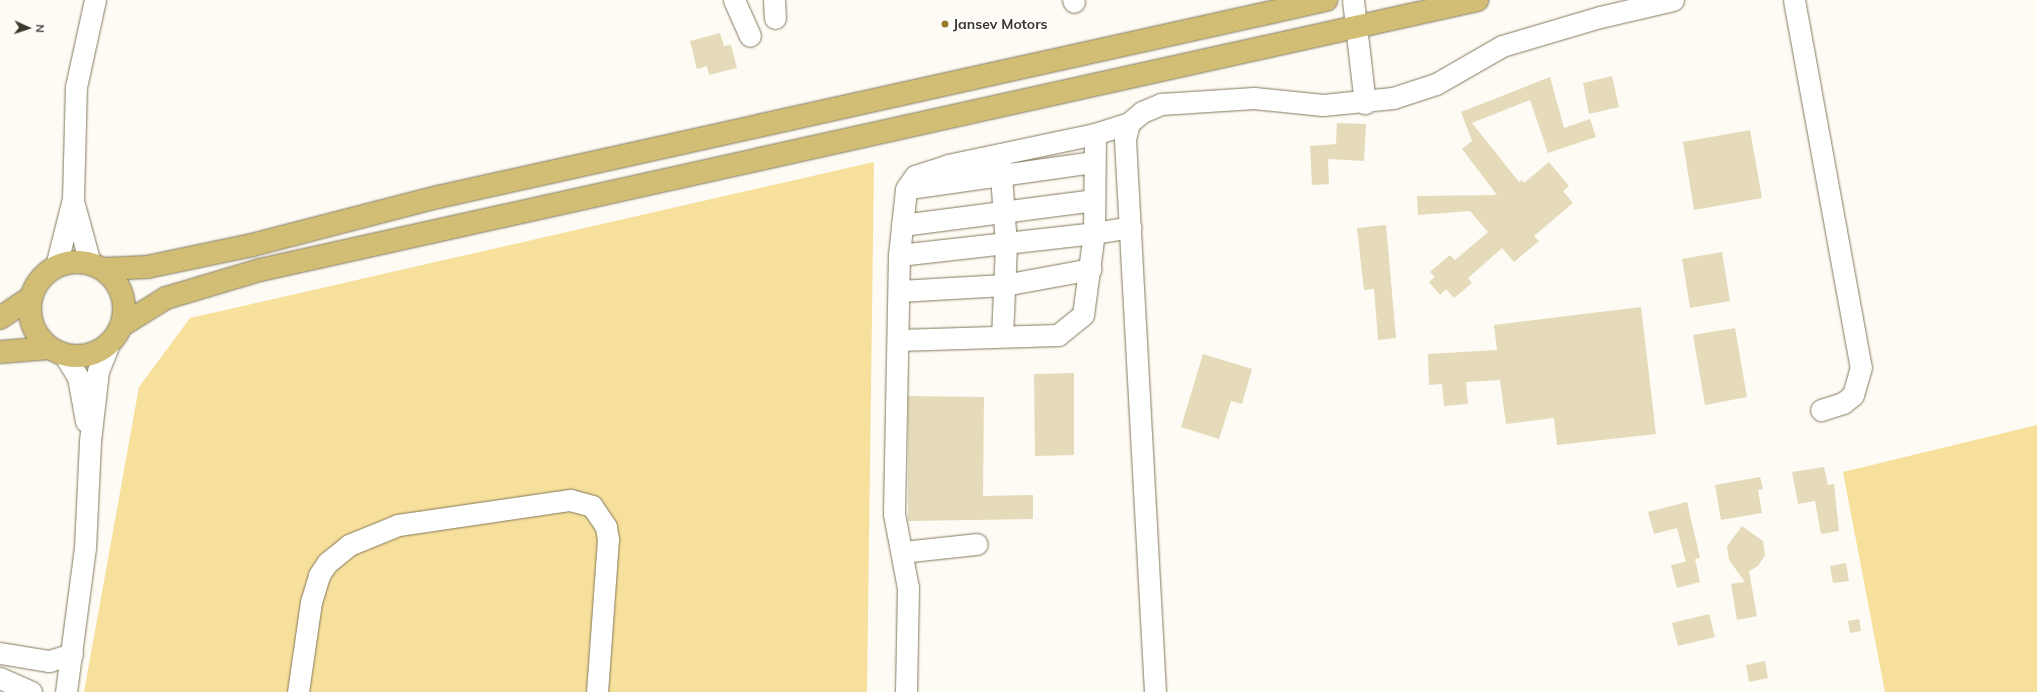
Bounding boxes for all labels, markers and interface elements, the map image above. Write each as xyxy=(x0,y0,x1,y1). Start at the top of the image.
north arrow xyxy=(8,8,48,48)
place label: Jansev Motors xyxy=(953,16,1048,32)
marker: Jansev Motors xyxy=(940,19,950,29)
text: N xyxy=(33,24,47,33)

